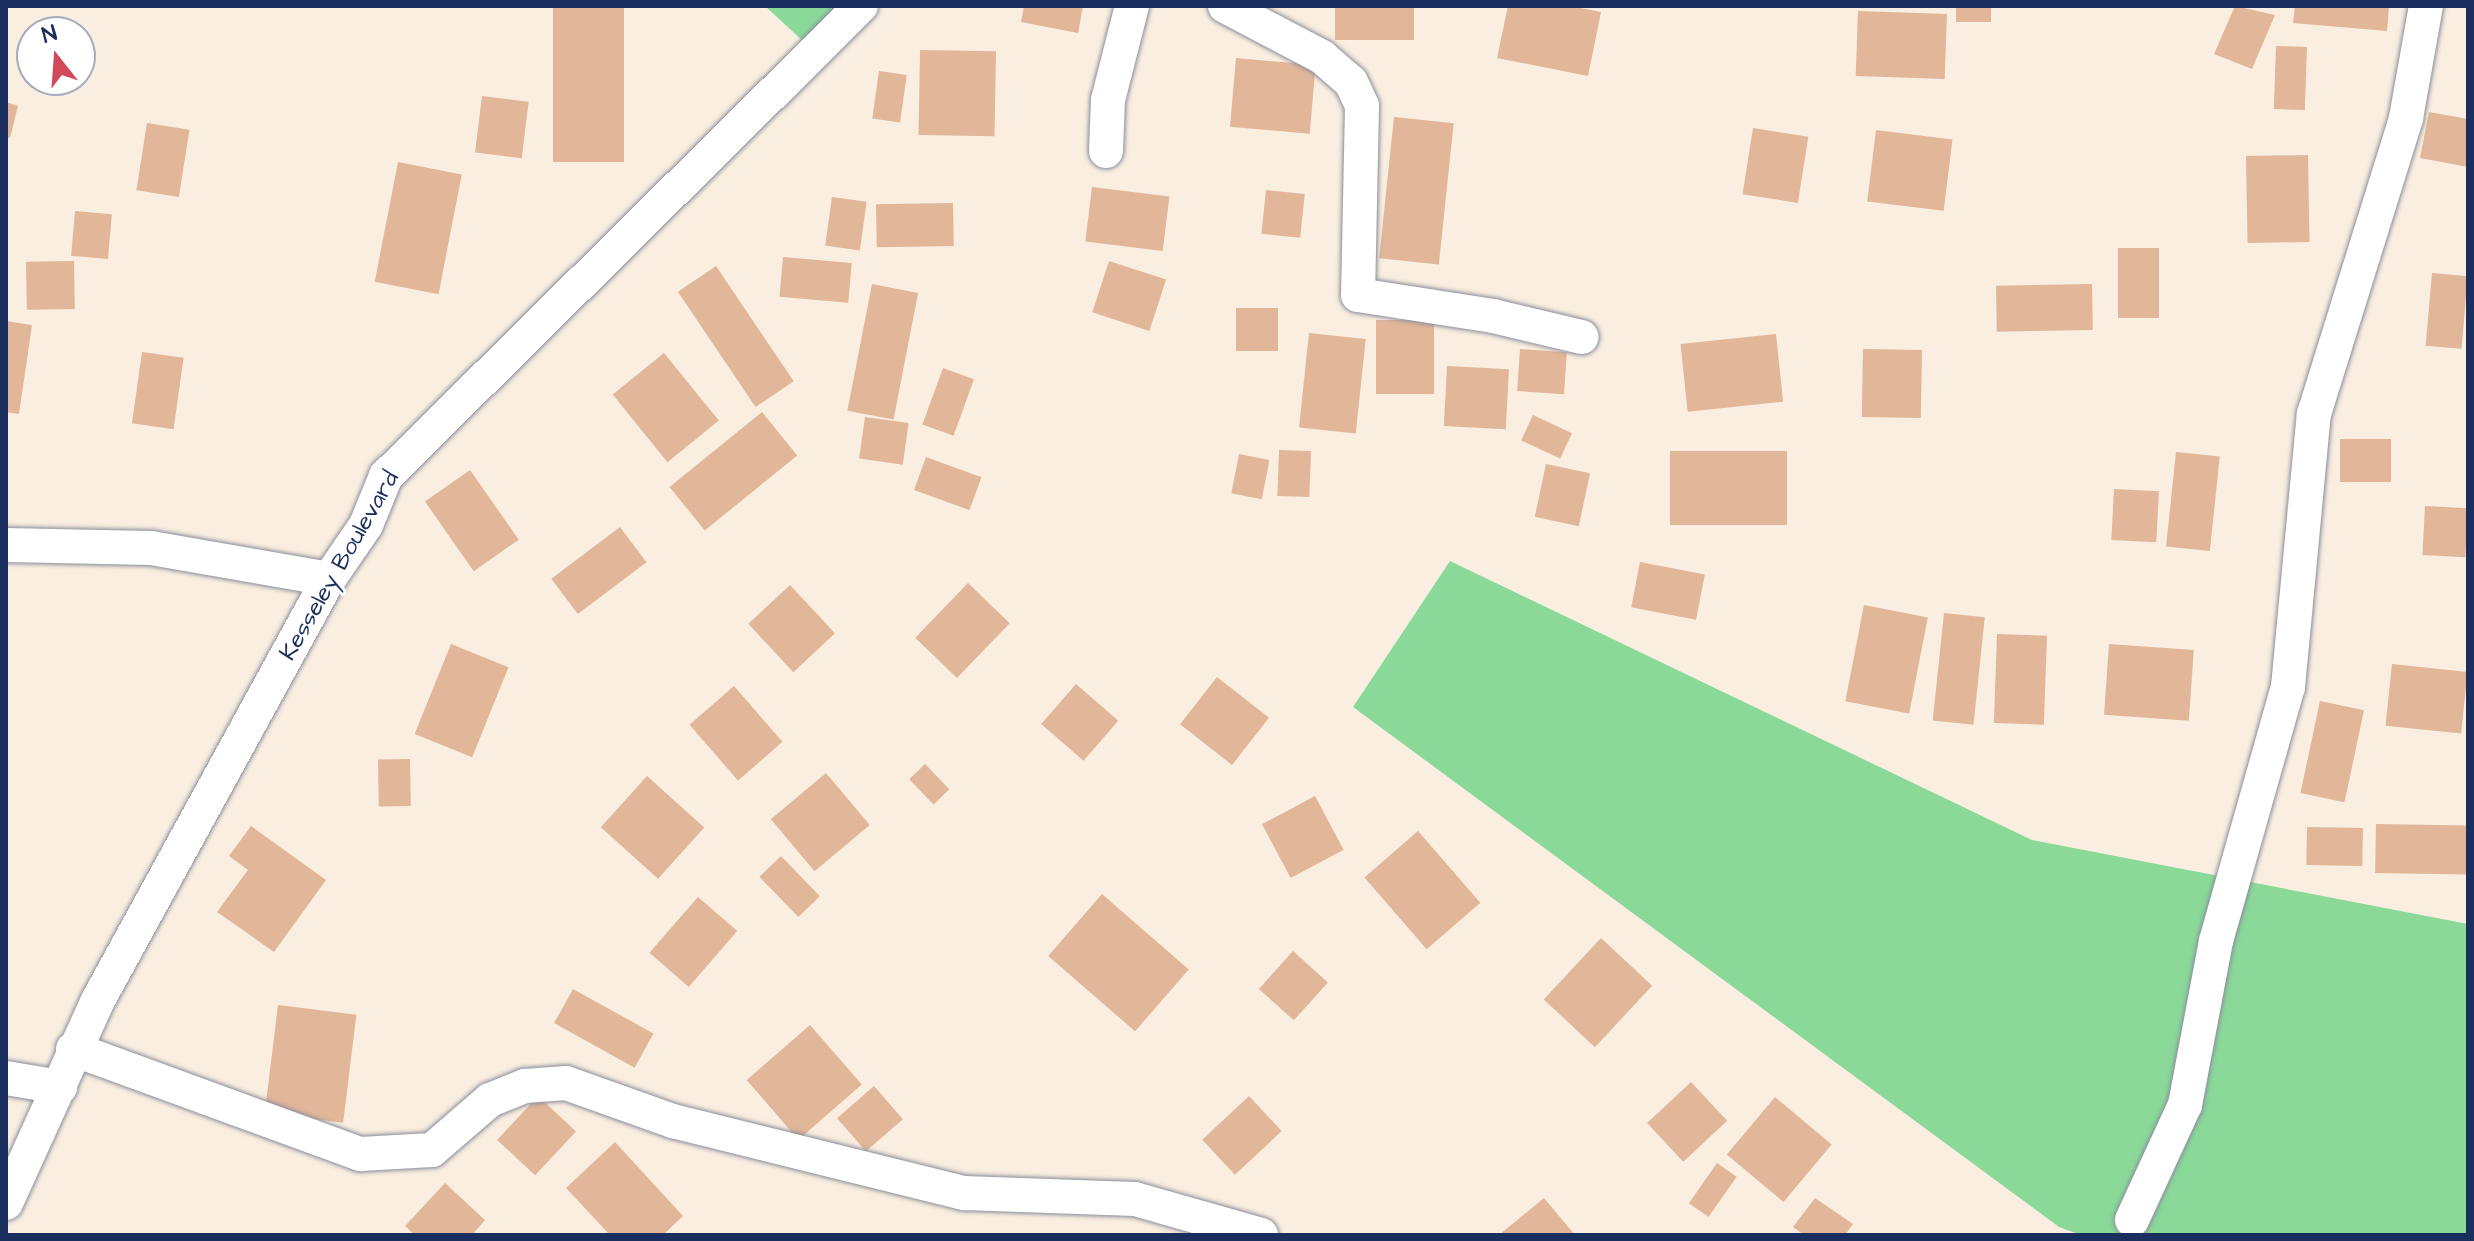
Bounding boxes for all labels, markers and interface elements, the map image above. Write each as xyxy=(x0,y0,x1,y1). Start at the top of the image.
north arrow xyxy=(16,16,96,96)
text: N xyxy=(38,18,61,51)
street label: Kesseley Boulevard xyxy=(274,466,406,666)

